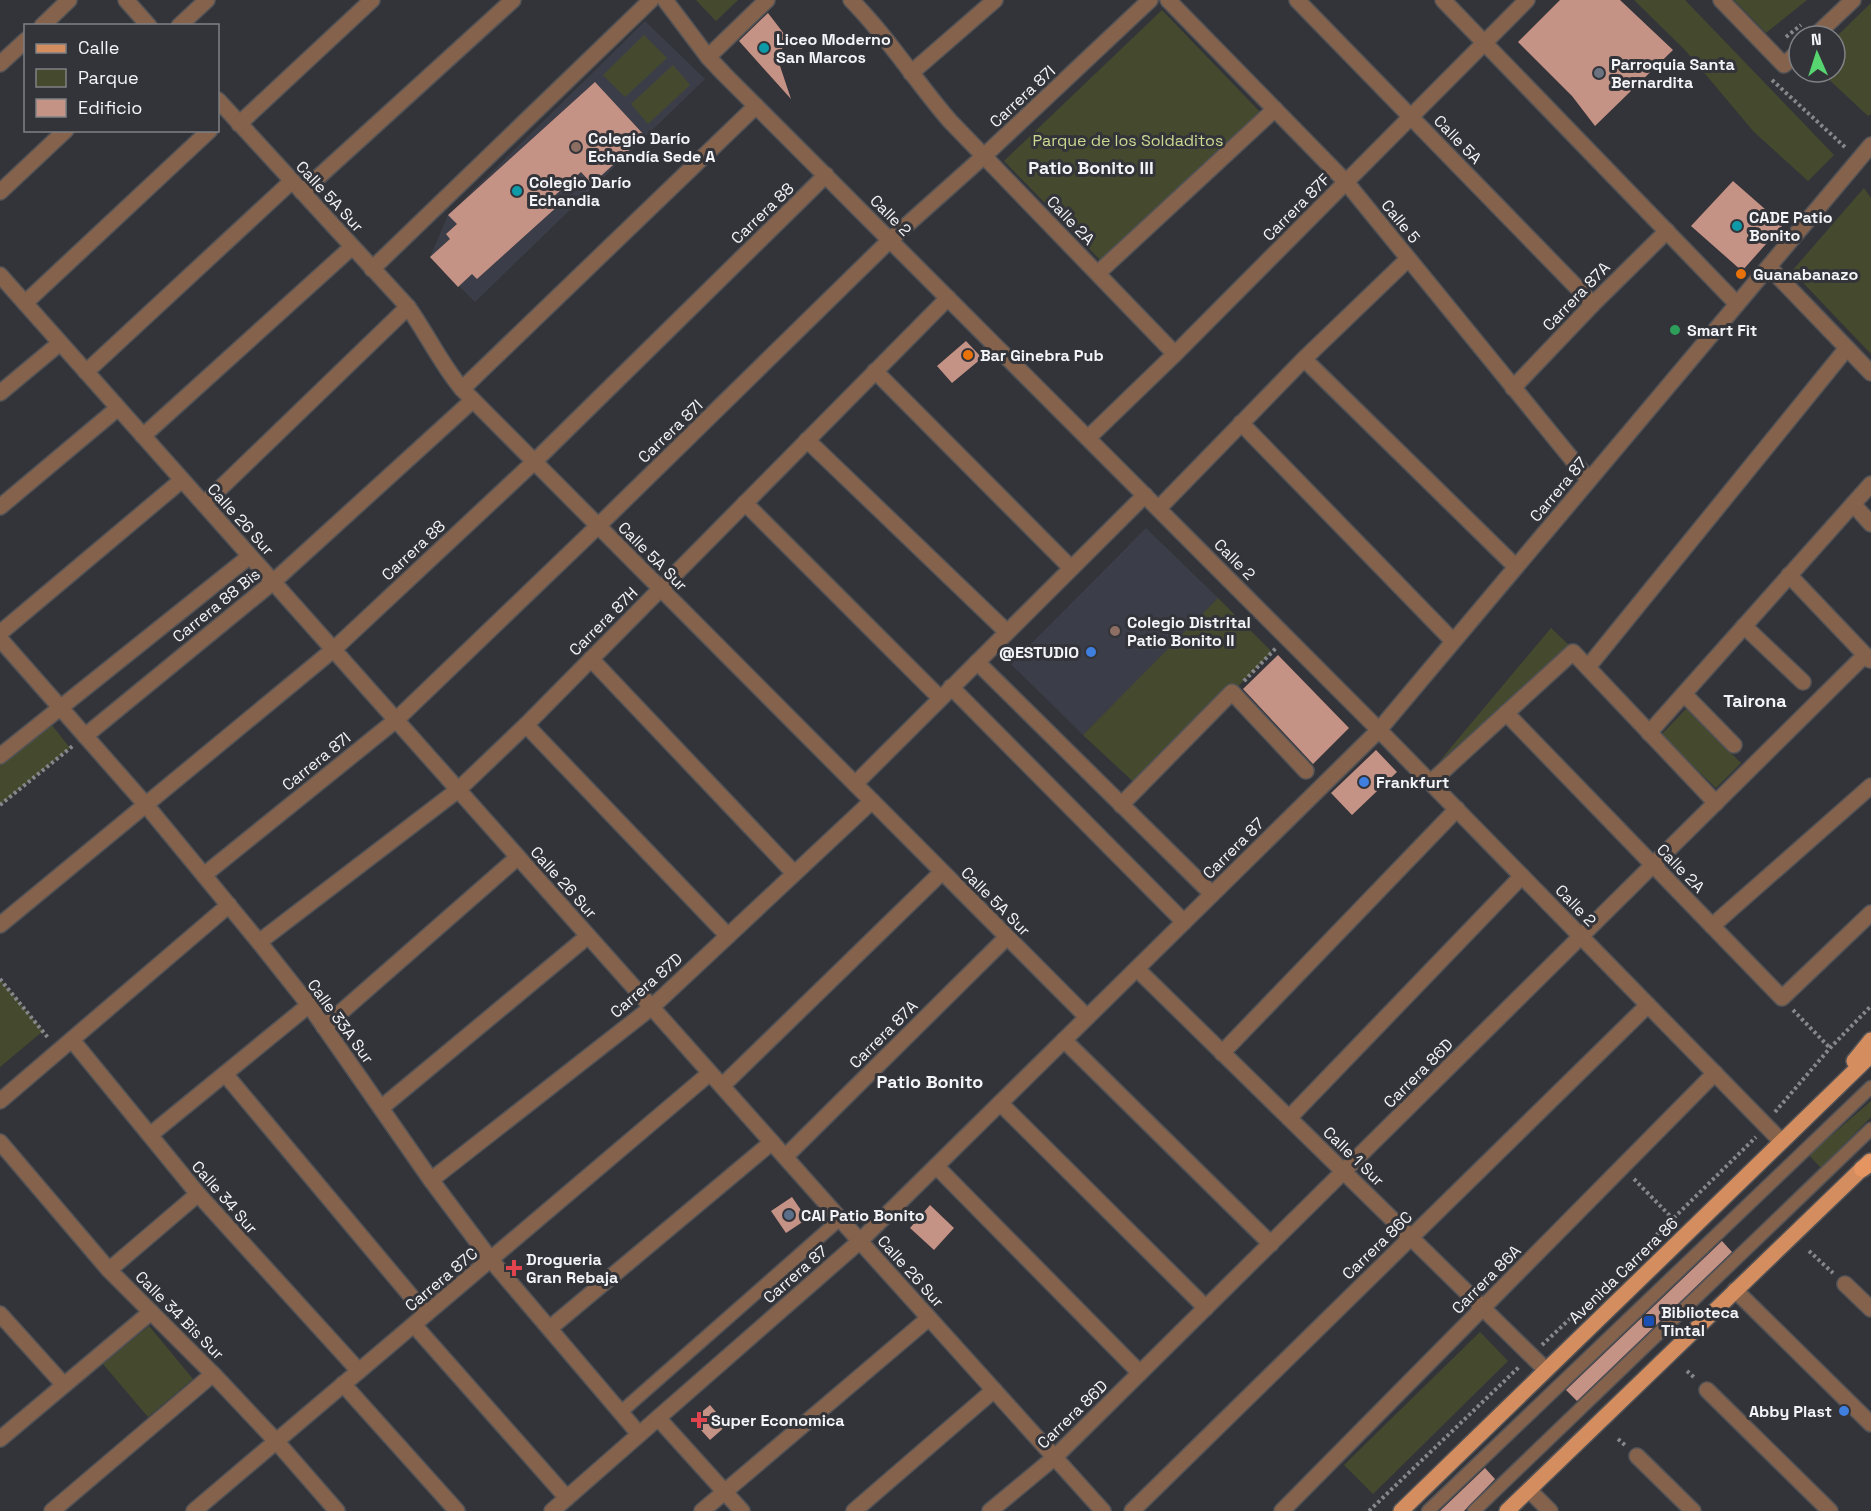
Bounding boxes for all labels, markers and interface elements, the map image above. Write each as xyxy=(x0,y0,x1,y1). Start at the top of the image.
legend xyxy=(24,24,219,132)
north arrow xyxy=(1787,24,1847,84)
place label: Liceo Moderno San Marcos xyxy=(776,29,891,68)
text: N xyxy=(1810,29,1822,50)
text: Calle xyxy=(78,36,119,59)
marker: Liceo Moderno San Marcos xyxy=(757,41,771,55)
place label: Parroquia Santa Bernardita xyxy=(1611,54,1735,93)
street label: Carrera 87I xyxy=(985,61,1060,132)
text: Parque xyxy=(78,66,139,89)
marker: Parroquia Santa Bernardita xyxy=(1592,66,1606,80)
text: Edificio xyxy=(78,96,142,119)
street label: Calle 5A xyxy=(1429,110,1486,168)
place label: Colegio Darío Echandía Sede A xyxy=(588,128,715,167)
park label: Parque de los Soldaditos xyxy=(1033,130,1223,151)
marker: Colegio Darío Echandía Sede A xyxy=(569,140,583,154)
street label: Calle 5A Sur xyxy=(291,156,368,236)
district label: Patio Bonito III xyxy=(1028,156,1154,179)
street label: Carrera 87F xyxy=(1258,169,1335,246)
place label: Colegio Darío Echandia xyxy=(529,172,631,211)
street label: Carrera 88 xyxy=(726,178,798,249)
marker: Colegio Darío Echandia xyxy=(510,184,524,198)
street label: Calle 2 xyxy=(865,190,916,241)
street label: Calle 2A xyxy=(1042,191,1099,249)
street label: Calle 5 xyxy=(1377,195,1425,248)
place label: CADE Patio Bonito xyxy=(1749,207,1833,246)
marker: CADE Patio Bonito xyxy=(1730,219,1744,233)
street label: Carrera 87A xyxy=(1538,257,1615,336)
place label: Guanabanazo xyxy=(1753,264,1859,285)
marker: Guanabanazo xyxy=(1734,267,1748,281)
place label: Smart Fit xyxy=(1687,320,1757,341)
marker: Smart Fit xyxy=(1668,323,1682,337)
place label: Bar Ginebra Pub xyxy=(980,345,1104,366)
marker: Bar Ginebra Pub xyxy=(961,348,975,362)
street label: Carrera 87I xyxy=(633,395,707,468)
street label: Carrera 87 xyxy=(1525,452,1592,526)
street label: Calle 26 Sur xyxy=(203,479,279,560)
street label: Carrera 88 xyxy=(377,515,450,585)
street label: Calle 5A Sur xyxy=(613,517,692,596)
street label: Calle 2 xyxy=(1209,534,1260,585)
street label: Carrera 88 Bis xyxy=(168,564,264,647)
street label: Carrera 87H xyxy=(564,582,642,660)
place label: Colegio Distrital Patio Bonito II xyxy=(1127,612,1251,651)
marker: Colegio Distrital Patio Bonito II xyxy=(1108,624,1122,638)
place label: @ESTUDIO xyxy=(999,642,1079,663)
marker: @ESTUDIO xyxy=(1084,645,1098,659)
district label: Tairona xyxy=(1723,689,1787,712)
street label: Carrera 87I xyxy=(278,727,355,796)
place label: Frankfurt xyxy=(1376,772,1449,793)
marker: Frankfurt xyxy=(1357,775,1371,789)
street label: Carrera 87 xyxy=(1198,813,1269,884)
street label: Calle 2A xyxy=(1652,839,1709,897)
street label: Calle 26 Sur xyxy=(526,842,602,923)
street label: Calle 5A Sur xyxy=(956,862,1035,941)
street label: Calle 2 xyxy=(1551,880,1601,931)
street label: Carrera 87D xyxy=(606,948,687,1023)
street label: Calle 33A Sur xyxy=(303,975,378,1068)
street label: Carrera 87A xyxy=(845,996,922,1073)
street label: Carrera 86D xyxy=(1379,1034,1458,1113)
district label: Patio Bonito xyxy=(877,1070,983,1093)
street label: Calle 1 Sur xyxy=(1319,1122,1389,1191)
street label: Calle 34 Sur xyxy=(187,1156,262,1238)
place label: CAI Patio Bonito xyxy=(801,1205,925,1226)
street label: Carrera 86C xyxy=(1338,1207,1417,1284)
marker: CAI Patio Bonito xyxy=(782,1208,796,1222)
street label: Avenida Carrera 86 xyxy=(1564,1213,1683,1328)
street label: Calle 26 Sur xyxy=(873,1231,949,1312)
street label: Carrera 86A xyxy=(1447,1240,1525,1318)
street label: Carrera 87 xyxy=(759,1241,832,1308)
street label: Carrera 87C xyxy=(401,1243,482,1316)
place label: Drogueria Gran Rebaja xyxy=(526,1249,618,1288)
marker: Drogueria Gran Rebaja xyxy=(507,1261,521,1275)
street label: Calle 34 Bis Sur xyxy=(131,1266,229,1364)
place label: Biblioteca Tintal xyxy=(1661,1302,1739,1341)
marker: Biblioteca Tintal xyxy=(1642,1314,1656,1328)
street label: Carrera 86D xyxy=(1033,1375,1112,1453)
place label: Abby Plast xyxy=(1749,1401,1832,1422)
marker: Abby Plast xyxy=(1837,1404,1851,1418)
place label: Super Economica xyxy=(711,1410,845,1431)
marker: Super Economica xyxy=(692,1413,706,1427)

